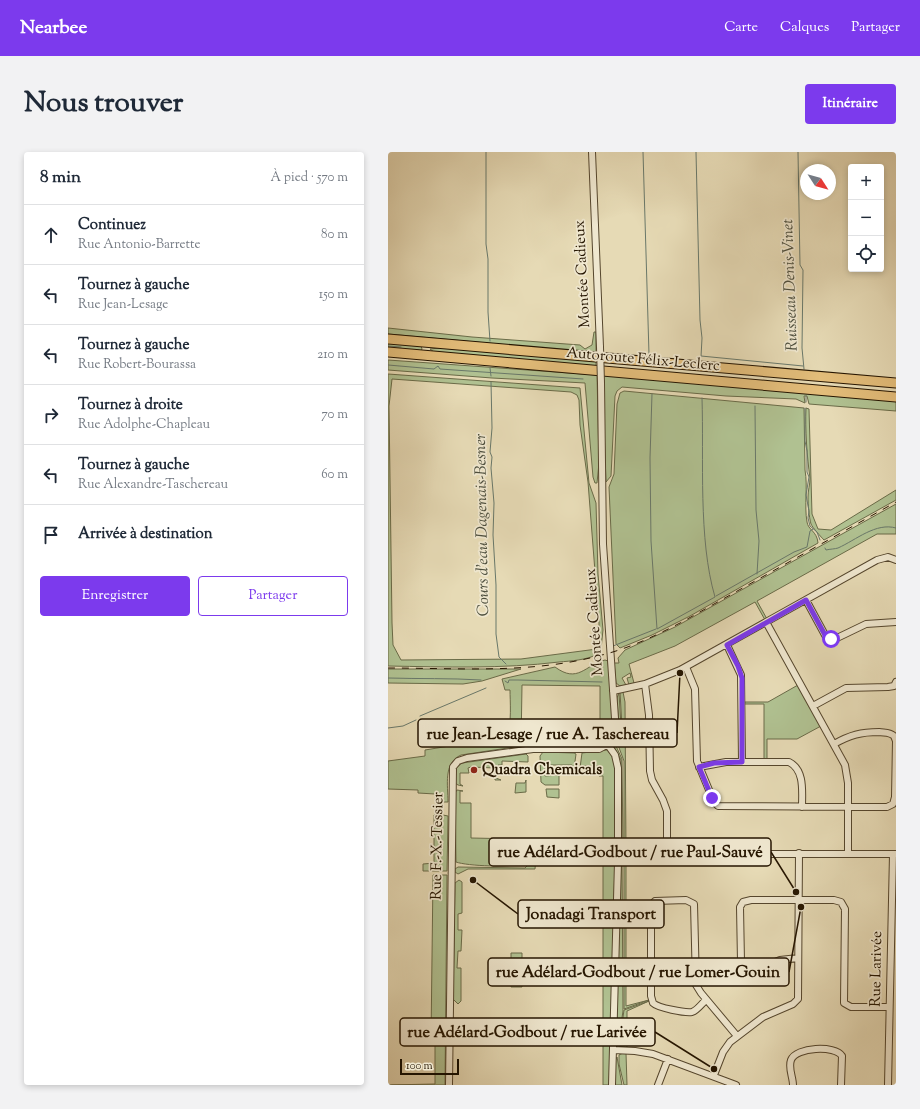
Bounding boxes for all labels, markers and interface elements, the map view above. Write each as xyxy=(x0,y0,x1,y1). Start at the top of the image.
text: Nearbee xyxy=(20,15,87,42)
text: Carte xyxy=(724,18,758,38)
text: Calques xyxy=(780,18,829,38)
text: Partager xyxy=(851,18,900,38)
text: Nous trouver xyxy=(24,84,183,124)
button: Itinéraire xyxy=(805,84,896,124)
north arrow xyxy=(800,164,836,200)
map controls xyxy=(848,164,884,272)
button: + xyxy=(848,164,884,200)
text: 8 min xyxy=(40,166,81,190)
text: À pied · 570 m xyxy=(271,169,348,187)
button: − xyxy=(848,200,884,236)
text: Continuez xyxy=(78,215,146,236)
water label: Ruisseau Denis-Vinet xyxy=(777,218,805,352)
street label: Montée Cadieux xyxy=(570,220,596,328)
icon: ahead xyxy=(40,224,62,246)
text: 80 m xyxy=(321,226,348,244)
text: Rue Antonio-Barrette xyxy=(78,236,200,254)
button: locate xyxy=(848,236,884,272)
text: Tournez à gauche xyxy=(78,275,189,296)
icon: left xyxy=(40,284,62,306)
text: 150 m xyxy=(319,286,348,304)
text: Rue Jean-Lesage xyxy=(78,296,168,314)
text: Tournez à gauche xyxy=(78,335,189,356)
street label: Autoroute Félix-Leclerc xyxy=(565,343,721,377)
icon: left xyxy=(40,344,62,366)
text: 210 m xyxy=(317,346,348,364)
text: Rue Robert-Bourassa xyxy=(78,356,196,374)
text: Tournez à droite xyxy=(78,395,183,416)
icon: right xyxy=(40,404,62,426)
text: 70 m xyxy=(321,406,348,424)
text: Rue Adolphe-Chapleau xyxy=(78,416,210,434)
water label: Cours d'eau Dagenais-Besner xyxy=(470,433,496,617)
text: Tournez à gauche xyxy=(78,455,189,476)
icon: left xyxy=(40,464,62,486)
text: 60 m xyxy=(321,466,348,484)
text: Rue Alexandre-Taschereau xyxy=(78,476,228,494)
icon: arrive xyxy=(40,524,62,546)
text: Arrivée à destination xyxy=(78,524,213,545)
street label: Montée Cadieux xyxy=(581,567,609,677)
button: Enregistrer xyxy=(40,576,190,616)
button: Partager xyxy=(198,576,348,616)
route start xyxy=(822,630,840,648)
callout: rue Jean-Lesage / rue A. Taschereau xyxy=(418,719,677,747)
text: rue Jean-Lesage / rue A. Taschereau xyxy=(426,724,670,747)
place label: Quadra Chemicals xyxy=(482,760,602,781)
marker: Quadra Chemicals xyxy=(469,765,479,775)
route end xyxy=(703,789,721,807)
street label: Rue F.-X.-Tessier xyxy=(427,791,449,900)
callout: rue Adélard-Godbout / rue Paul-Sauvé xyxy=(489,838,771,866)
text: rue Adélard-Godbout / rue Paul-Sauvé xyxy=(497,842,763,865)
callout: Jonadagi Transport xyxy=(518,900,664,928)
text: Jonadagi Transport xyxy=(524,904,657,927)
street label: Rue Larivée xyxy=(866,931,888,1007)
callout: rue Adélard-Godbout / rue Lomer-Gouin xyxy=(488,958,789,986)
text: rue Adélard-Godbout / rue Lomer-Gouin xyxy=(496,962,781,985)
callout: rue Adélard-Godbout / rue Larivée xyxy=(400,1018,655,1046)
text: rue Adélard-Godbout / rue Larivée xyxy=(407,1022,647,1045)
scale bar xyxy=(400,1057,459,1076)
text: 100 m xyxy=(406,1058,433,1074)

